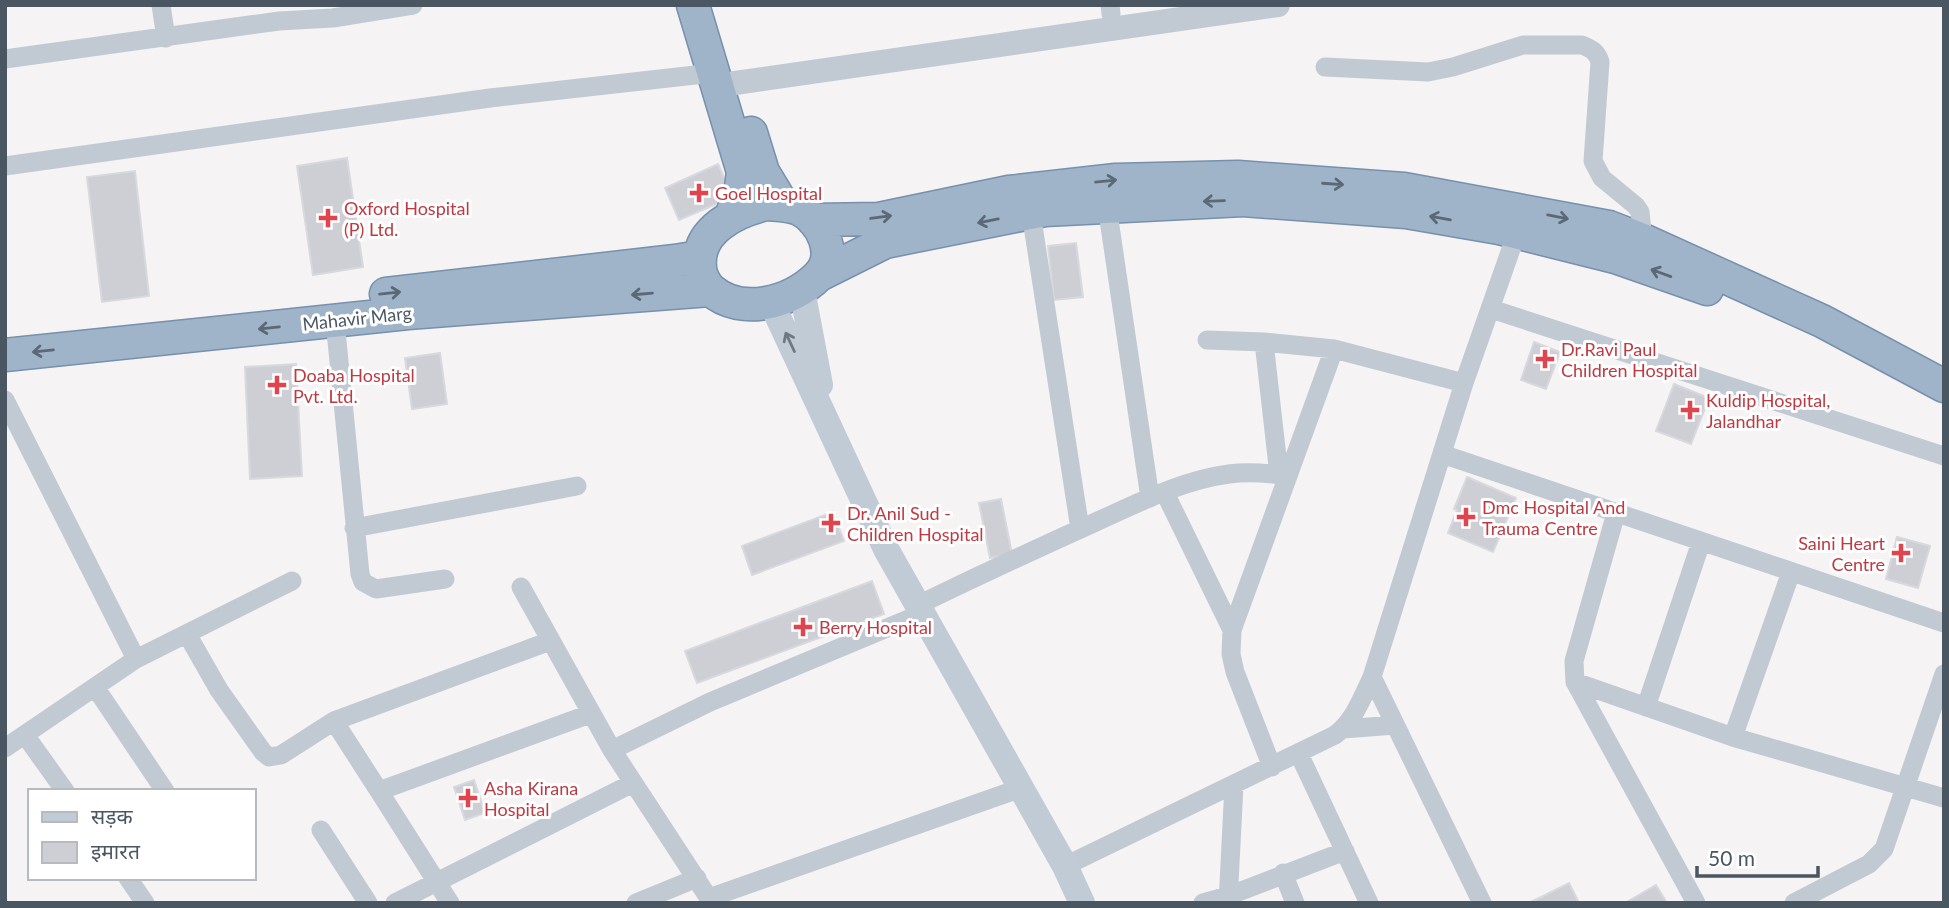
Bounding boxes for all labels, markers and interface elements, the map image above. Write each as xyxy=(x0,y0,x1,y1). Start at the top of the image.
one-way arrow xyxy=(1094,175,1116,188)
one-way arrow xyxy=(1321,178,1344,191)
place label: Goel Hospital xyxy=(715,182,822,204)
marker: Goel Hospital xyxy=(689,183,709,203)
one-way arrow xyxy=(1203,195,1226,208)
place label: Oxford Hospital (P) Ltd. xyxy=(344,197,470,240)
marker: Oxford Hospital (P) Ltd. xyxy=(318,208,338,228)
one-way arrow xyxy=(869,211,892,224)
one-way arrow xyxy=(1430,211,1452,224)
one-way arrow xyxy=(1546,211,1569,225)
one-way arrow xyxy=(977,215,1000,228)
one-way arrow xyxy=(1650,266,1672,278)
one-way arrow xyxy=(378,287,401,300)
one-way arrow xyxy=(631,288,654,301)
street label: Mahavir Marg xyxy=(301,301,413,335)
one-way arrow xyxy=(258,321,281,334)
one-way arrow xyxy=(783,332,796,353)
place label: Dr.Ravi Paul Children Hospital xyxy=(1561,338,1698,381)
one-way arrow xyxy=(32,345,55,358)
marker: Dr.Ravi Paul Children Hospital xyxy=(1535,349,1555,369)
place label: Doaba Hospital Pvt. Ltd. xyxy=(293,364,415,407)
marker: Doaba Hospital Pvt. Ltd. xyxy=(267,375,287,395)
place label: Kuldip Hospital, Jalandhar xyxy=(1706,389,1830,432)
marker: Kuldip Hospital, Jalandhar xyxy=(1680,400,1700,420)
place label: Dmc Hospital And Trauma Centre xyxy=(1482,496,1625,539)
place label: Dr. Anil Sud - Children Hospital xyxy=(847,502,984,545)
marker: Dmc Hospital And Trauma Centre xyxy=(1456,507,1476,527)
marker: Dr. Anil Sud - Children Hospital xyxy=(821,513,841,533)
place label: Saini Heart Centre xyxy=(1798,532,1886,575)
marker: Saini Heart Centre xyxy=(1891,543,1911,563)
place label: Berry Hospital xyxy=(819,616,932,638)
marker: Berry Hospital xyxy=(793,617,813,637)
place label: Asha Kirana Hospital xyxy=(484,777,578,820)
marker: Asha Kirana Hospital xyxy=(458,788,478,808)
legend xyxy=(28,789,256,880)
text: सड़क xyxy=(91,803,133,828)
scale bar xyxy=(1697,834,1818,878)
text: इमारत xyxy=(91,838,141,863)
text: 50 m xyxy=(1708,845,1755,870)

